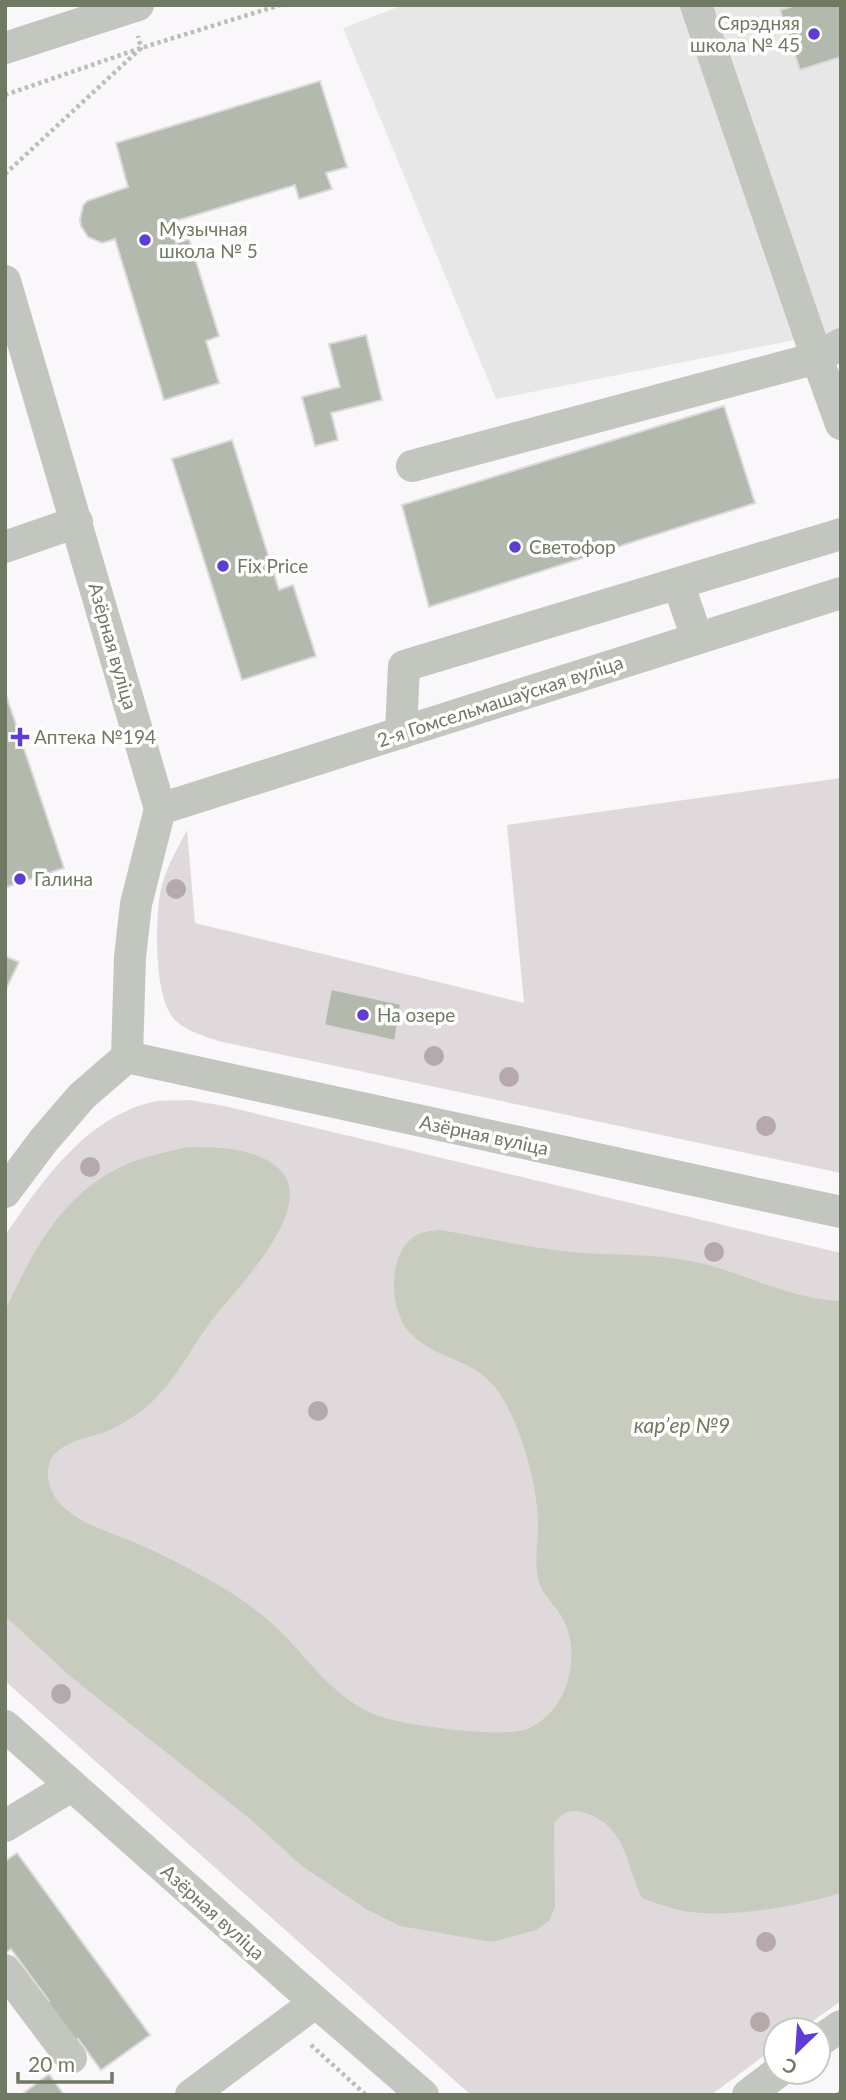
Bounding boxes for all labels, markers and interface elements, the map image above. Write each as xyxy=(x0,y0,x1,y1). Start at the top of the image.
place label: Сярэдняя школа № 45 xyxy=(690,11,800,56)
marker: Сярэдняя школа № 45 xyxy=(806,26,822,42)
place label: Музычная школа № 5 xyxy=(159,217,258,262)
marker: Музычная школа № 5 xyxy=(137,232,153,248)
place label: Светофор xyxy=(529,535,616,558)
marker: Светофор xyxy=(507,539,523,555)
place label: Fix Price xyxy=(237,554,308,577)
marker: Fix Price xyxy=(215,558,231,574)
street label: Азёрная вуліца xyxy=(84,580,143,712)
street label: 2-я Гомсельмашаўская вуліца xyxy=(374,650,626,751)
place label: Аптека №194 xyxy=(34,725,156,748)
marker: Аптека №194 xyxy=(12,729,28,745)
place label: Галина xyxy=(34,867,93,890)
marker: Галина xyxy=(12,871,28,887)
place label: На озере xyxy=(377,1003,455,1026)
marker: На озере xyxy=(355,1007,371,1023)
street label: Азёрная вуліца xyxy=(418,1110,551,1159)
water label: карʼер №9 xyxy=(634,1412,730,1437)
street label: Азёрная вуліца xyxy=(157,1859,270,1964)
north arrow xyxy=(762,2016,832,2086)
scale bar xyxy=(18,2040,112,2084)
text: 20 m xyxy=(28,2051,75,2076)
text: С xyxy=(779,2054,800,2080)

